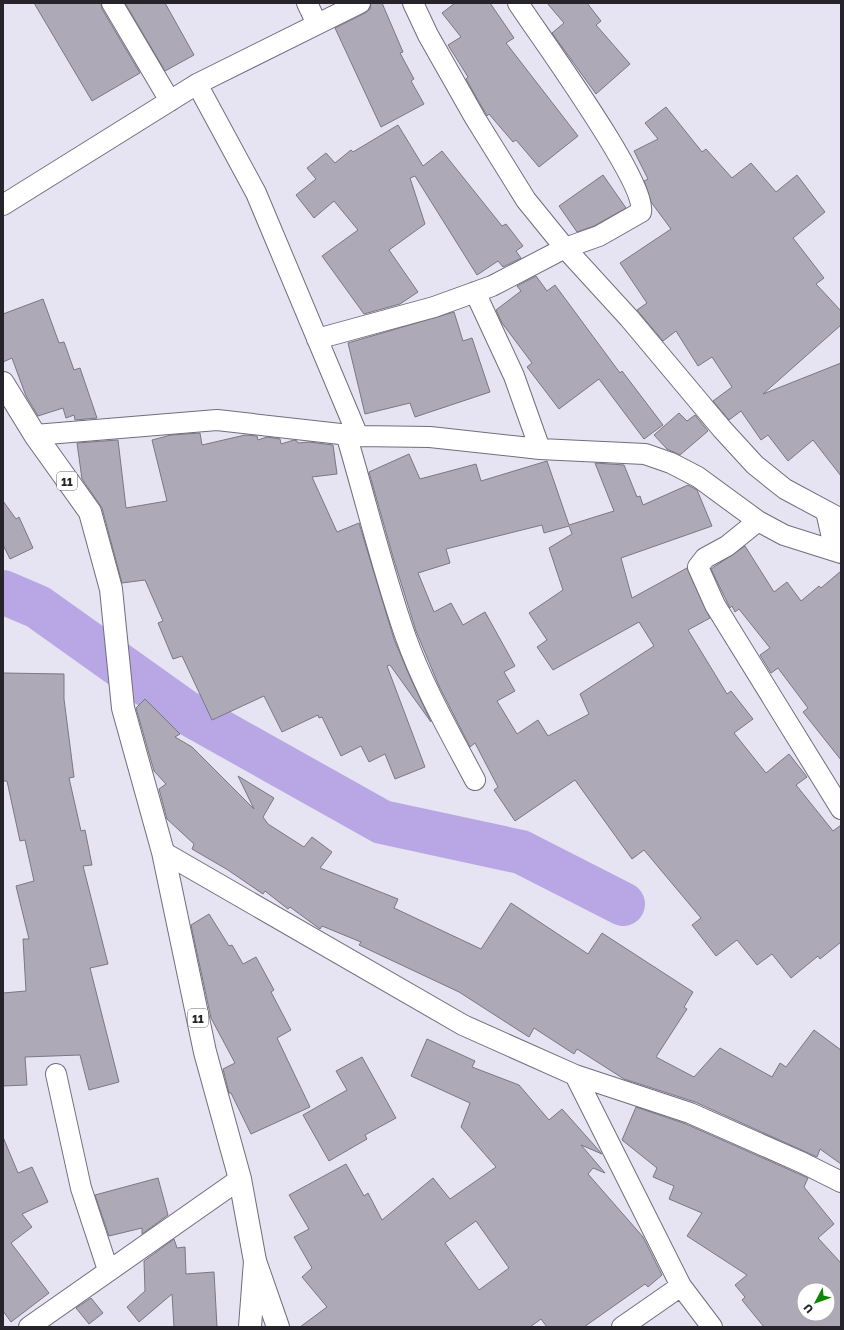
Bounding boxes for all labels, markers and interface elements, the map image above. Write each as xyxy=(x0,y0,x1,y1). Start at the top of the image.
road number: 11 xyxy=(57,472,77,490)
road number: 11 xyxy=(188,1009,208,1027)
north arrow xyxy=(796,1282,836,1322)
text: U xyxy=(801,1302,816,1316)

